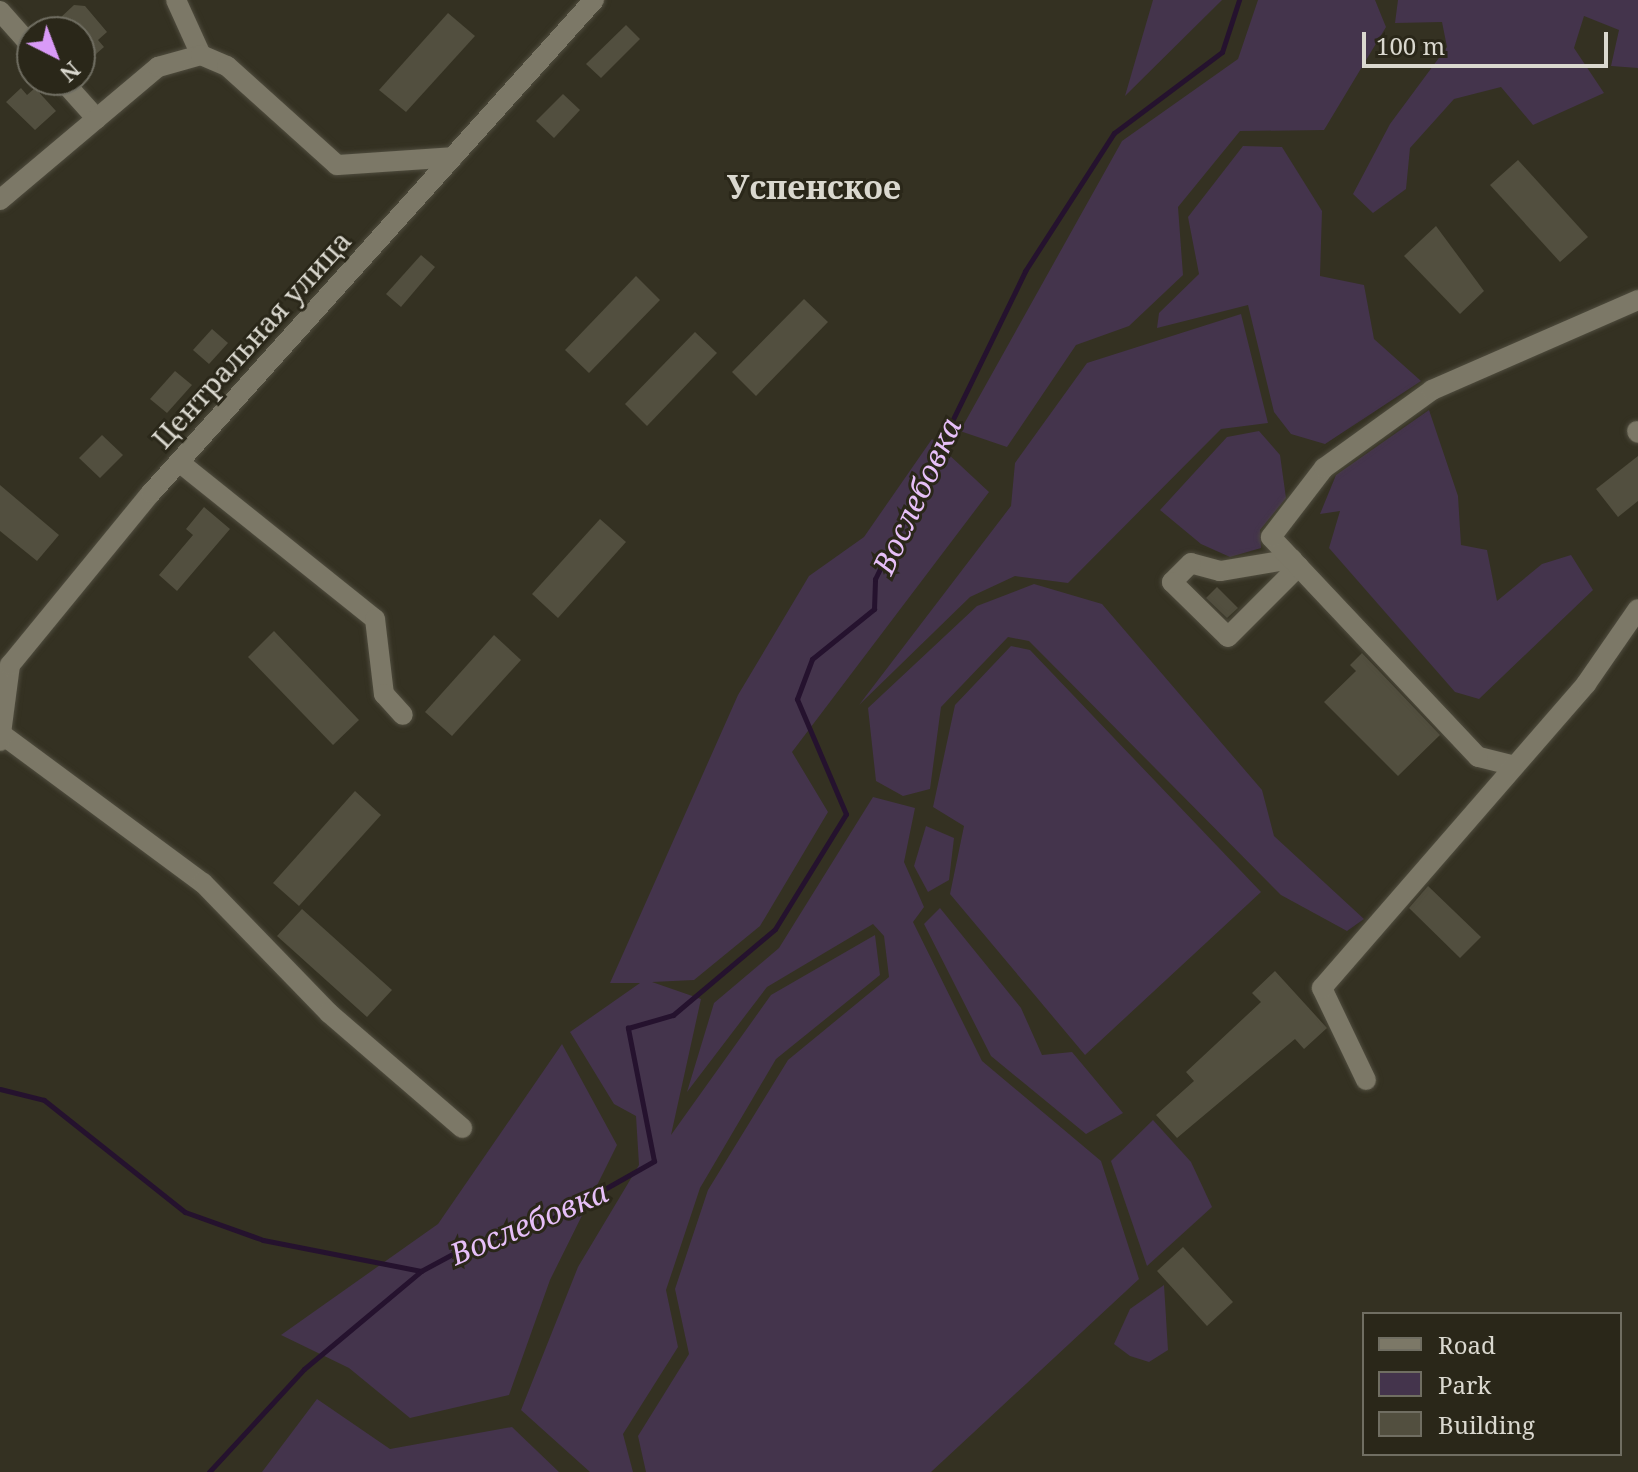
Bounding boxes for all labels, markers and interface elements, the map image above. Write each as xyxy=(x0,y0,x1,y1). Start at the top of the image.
north arrow xyxy=(16,16,96,96)
scale bar xyxy=(1366,16,1612,66)
text: 100 m xyxy=(1376,29,1445,62)
text: N xyxy=(54,55,87,89)
district label: Успенское xyxy=(727,168,901,206)
street label: Центральная улица xyxy=(144,223,358,455)
water label: Вослебовка xyxy=(865,412,969,580)
water label: Вослебовка xyxy=(445,1174,613,1272)
legend xyxy=(1362,1312,1622,1456)
text: Road xyxy=(1438,1328,1496,1361)
text: Park xyxy=(1438,1368,1491,1401)
text: Building xyxy=(1438,1408,1535,1441)

